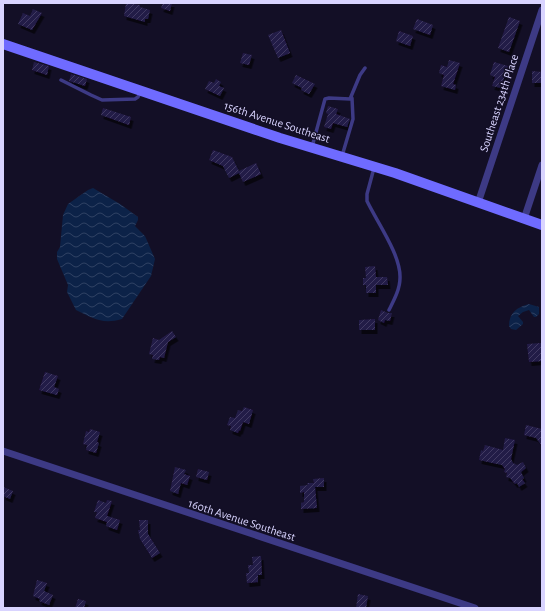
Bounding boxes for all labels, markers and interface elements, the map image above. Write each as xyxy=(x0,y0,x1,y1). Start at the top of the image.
street label: Southeast 234th Place xyxy=(478,53,520,153)
street label: 156th Avenue Southeast xyxy=(223,99,332,145)
street label: 160th Avenue Southeast xyxy=(187,497,297,543)

